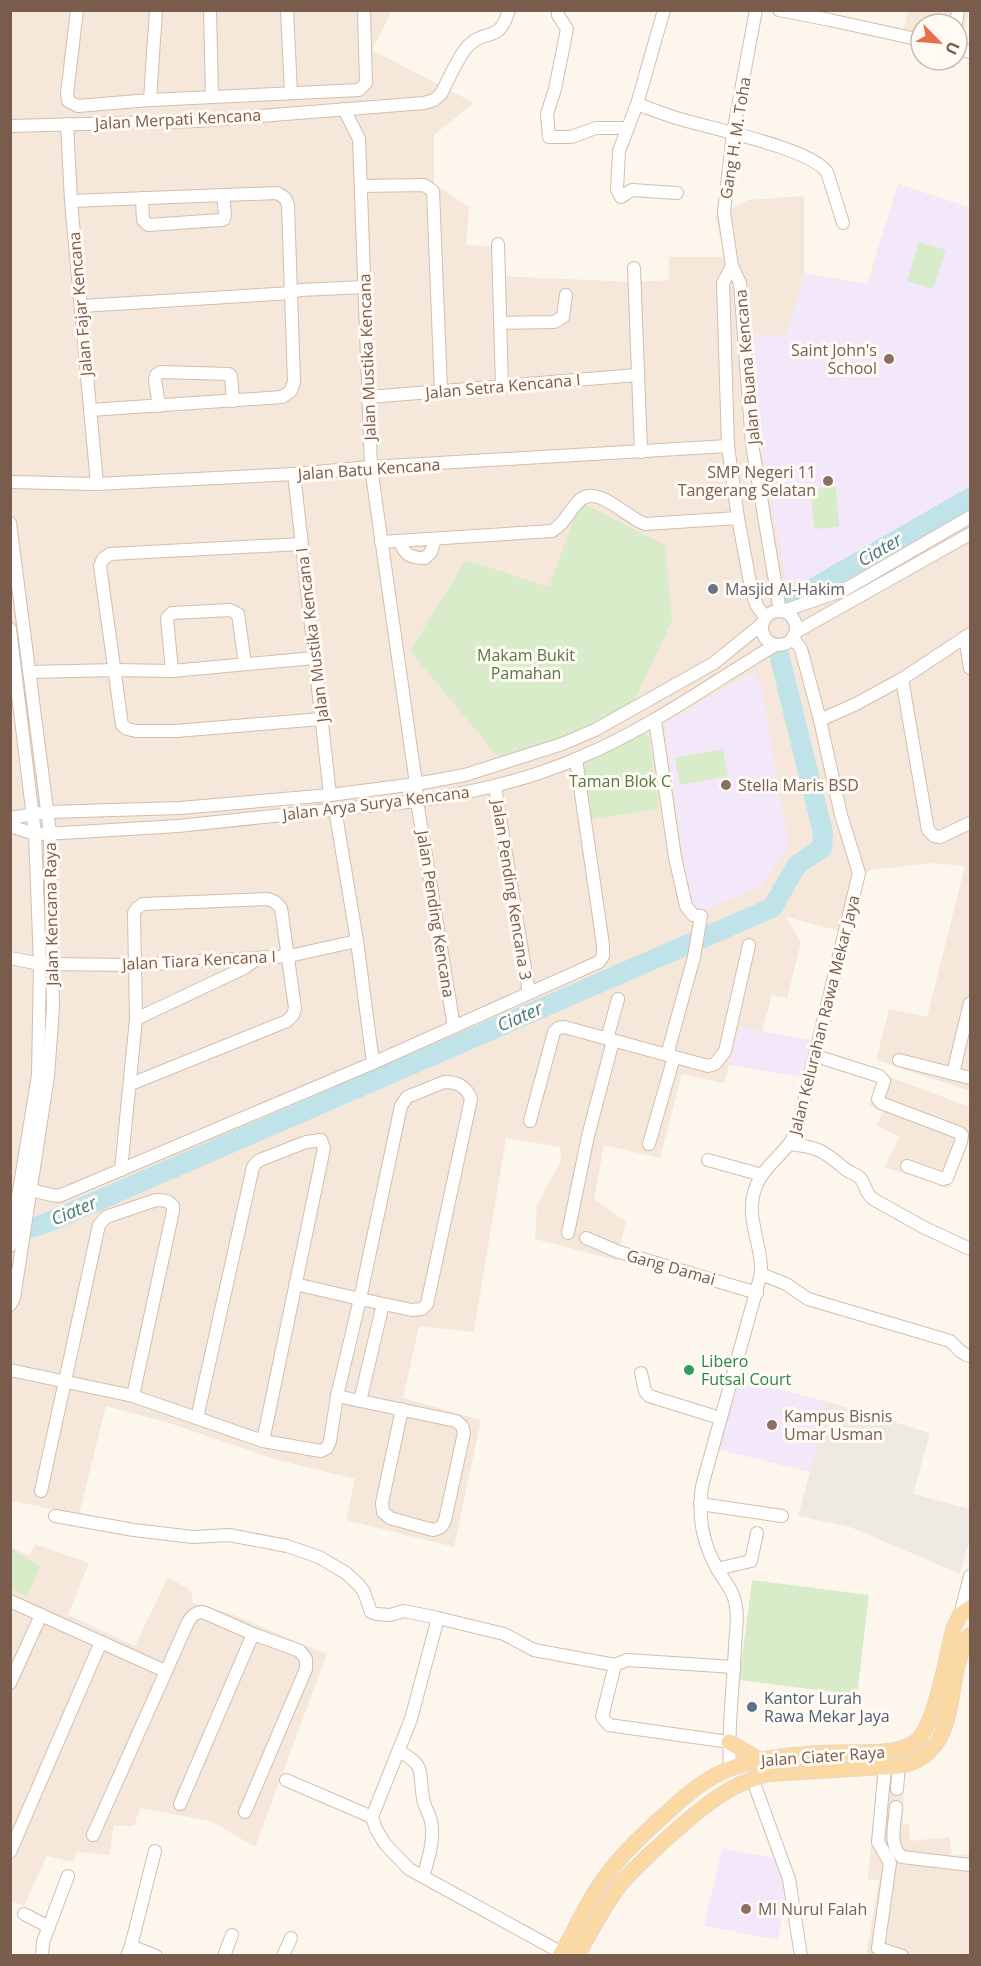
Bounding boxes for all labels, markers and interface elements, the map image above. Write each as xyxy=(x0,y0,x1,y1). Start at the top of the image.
north arrow xyxy=(909,12,969,72)
text: U xyxy=(940,38,965,58)
street label: Gang H. M. Toha xyxy=(714,75,756,201)
street label: Jalan Merpati Kencana xyxy=(92,104,262,134)
street label: Jalan Fajar Kencana xyxy=(63,231,97,379)
street label: Jalan Mustika Kencana xyxy=(353,273,381,443)
street label: Jalan Buana Kencana xyxy=(729,288,765,448)
place label: Saint John's School xyxy=(791,339,877,379)
marker: Saint John's School xyxy=(882,352,896,366)
street label: Jalan Setra Kencana I xyxy=(423,368,581,404)
street label: Jalan Batu Kencana xyxy=(295,453,441,485)
place label: SMP Negeri 11 Tangerang Selatan xyxy=(678,461,816,501)
marker: SMP Negeri 11 Tangerang Selatan xyxy=(821,474,835,488)
water label: Ciater xyxy=(853,526,907,571)
street label: Jalan Mustika Kencana I xyxy=(290,547,334,725)
place label: Masjid Al-Hakim xyxy=(725,578,845,600)
marker: Masjid Al-Hakim xyxy=(706,582,720,596)
park label: Makam Bukit Pamahan xyxy=(477,644,575,684)
park label: Taman Blok C xyxy=(569,770,671,792)
place label: Stella Maris BSD xyxy=(738,774,859,796)
marker: Stella Maris BSD xyxy=(719,778,733,792)
street label: Jalan Arya Surya Kencana xyxy=(279,781,471,826)
street label: Jalan Pending Kencana 3 xyxy=(487,796,537,982)
street label: Jalan Pending Kencana xyxy=(412,827,460,999)
street label: Jalan Kencana Raya xyxy=(39,842,63,988)
street label: Jalan Kelurahan Rawa Mekar Jaya xyxy=(783,893,864,1139)
street label: Jalan Tiara Kencana I xyxy=(120,945,276,975)
water label: Ciater xyxy=(493,995,547,1037)
water label: Ciater xyxy=(47,1189,101,1230)
street label: Gang Damai xyxy=(624,1244,718,1290)
place label: Libero Futsal Court xyxy=(701,1350,792,1390)
marker: Libero Futsal Court xyxy=(682,1363,696,1377)
place label: Kampus Bisnis Umar Usman xyxy=(784,1405,892,1445)
marker: Kampus Bisnis Umar Usman xyxy=(765,1418,779,1432)
place label: Kantor Lurah Rawa Mekar Jaya xyxy=(764,1687,890,1727)
marker: Kantor Lurah Rawa Mekar Jaya xyxy=(745,1700,759,1714)
street label: Jalan Ciater Raya xyxy=(758,1741,886,1771)
place label: MI Nurul Falah xyxy=(758,1898,867,1920)
marker: MI Nurul Falah xyxy=(739,1902,753,1916)

